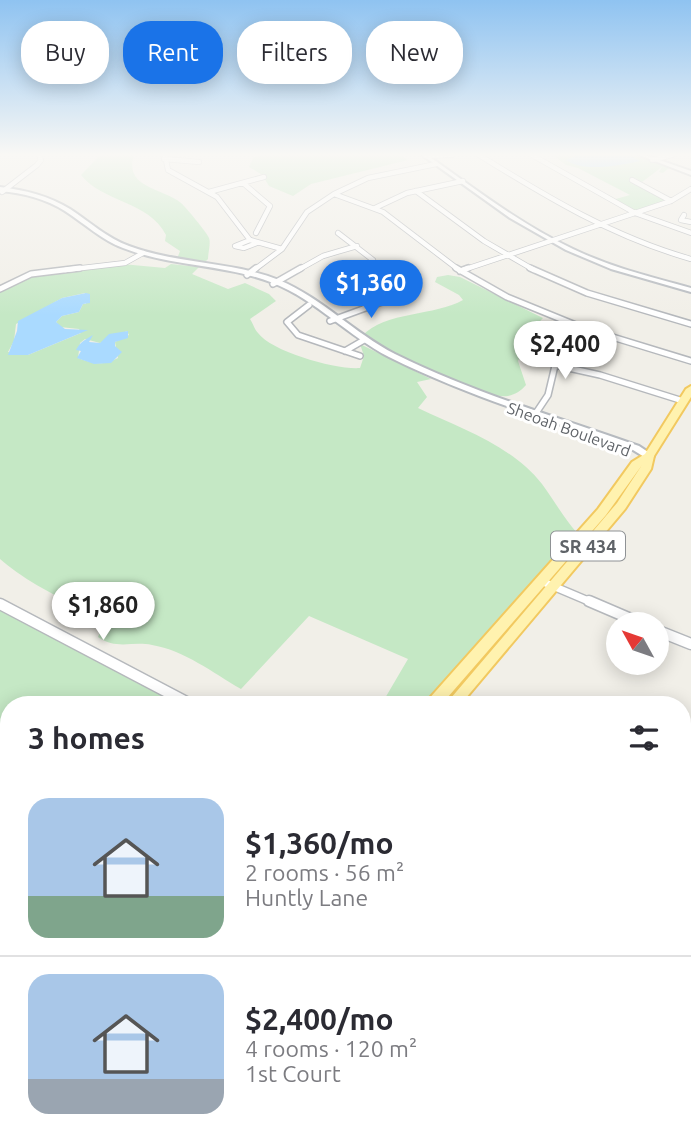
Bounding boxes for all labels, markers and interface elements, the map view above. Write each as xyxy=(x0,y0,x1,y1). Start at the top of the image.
chip: Buy xyxy=(21,21,109,84)
chip: Rent xyxy=(123,21,223,84)
chip: Filters xyxy=(237,21,352,84)
chip: New xyxy=(366,21,463,84)
pin: $1,360 xyxy=(314,260,428,320)
text: $1,360 xyxy=(336,270,406,295)
pin: $2,400 xyxy=(508,322,622,381)
text: $2,400 xyxy=(530,331,600,356)
street label: Sheoah Boulevard xyxy=(505,398,633,460)
road number: SR 434 xyxy=(551,532,625,560)
pin: $1,860 xyxy=(46,582,160,642)
text: $1,860 xyxy=(68,592,138,617)
north arrow xyxy=(606,612,668,676)
map controls xyxy=(606,612,669,675)
icon: filters xyxy=(625,719,663,757)
text: 3 homes xyxy=(28,721,145,755)
icon: home xyxy=(84,826,168,910)
text: $1,360/mo xyxy=(245,826,394,860)
text: 2 rooms · 56 m² xyxy=(245,860,404,885)
text: Huntly Lane xyxy=(245,885,368,910)
icon: home xyxy=(84,1002,168,1086)
text: $2,400/mo xyxy=(245,1002,394,1036)
text: 4 rooms · 120 m² xyxy=(245,1036,417,1061)
text: 1st Court xyxy=(245,1061,341,1086)

